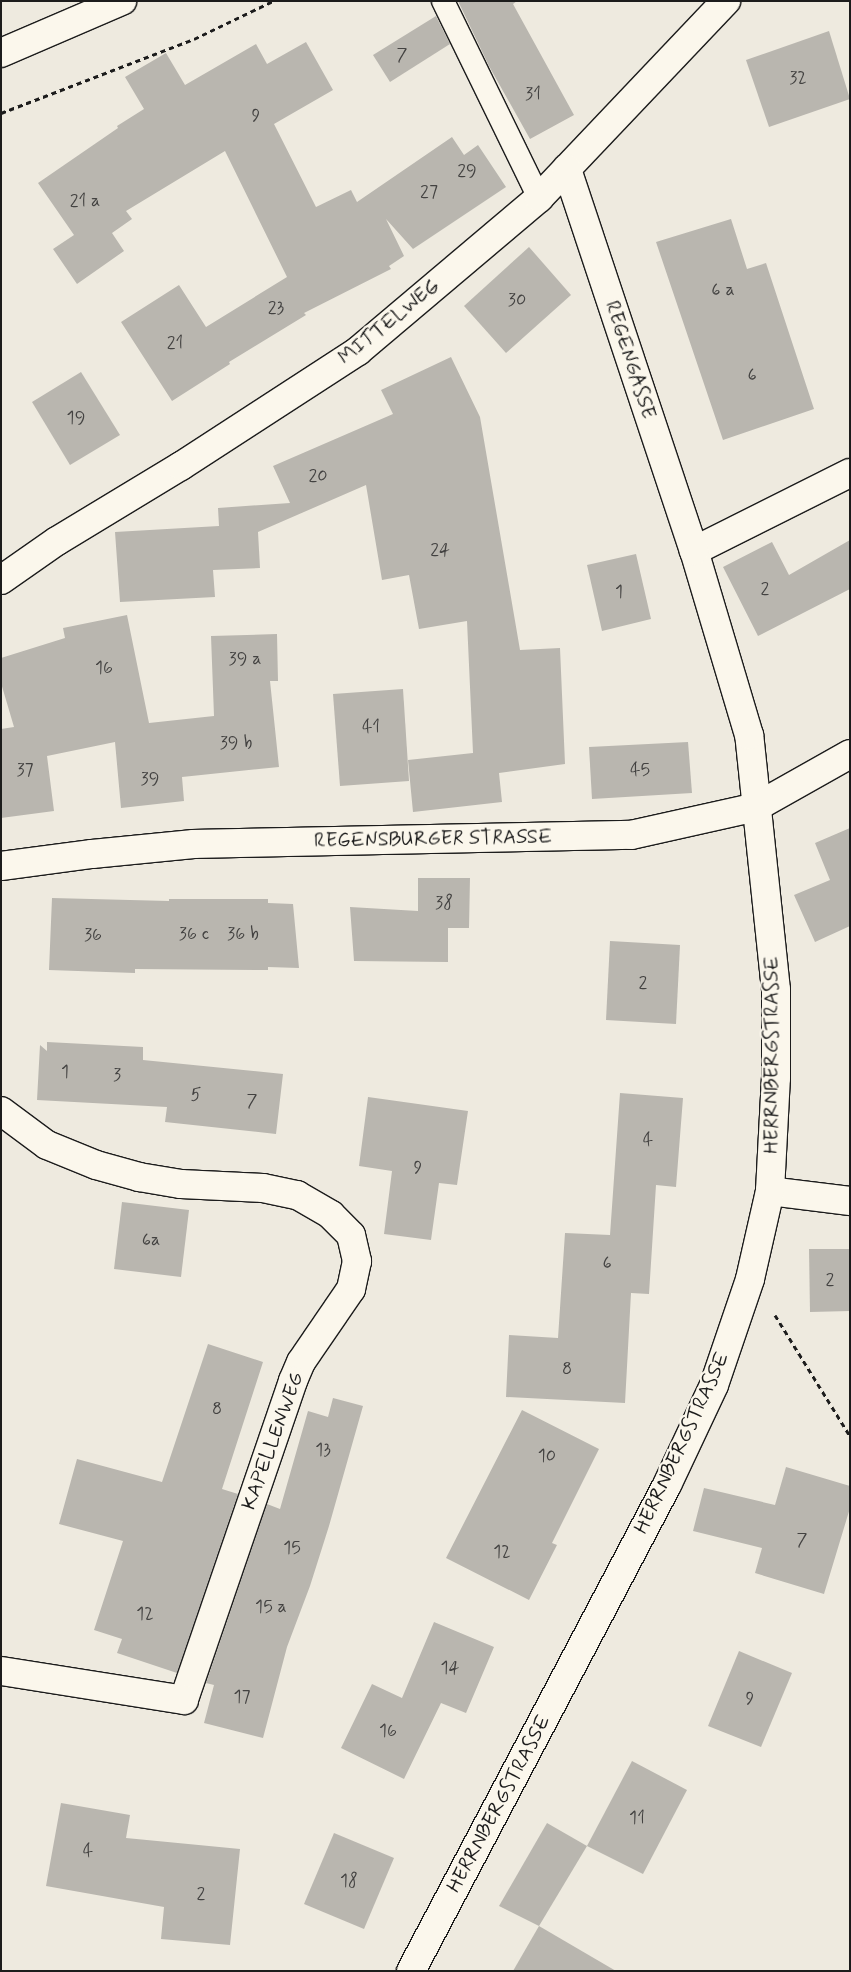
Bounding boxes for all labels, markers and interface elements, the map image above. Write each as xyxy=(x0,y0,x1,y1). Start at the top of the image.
house number: 7 xyxy=(397,44,407,66)
house number: 32 xyxy=(789,67,807,89)
house number: 31 xyxy=(525,83,541,105)
house number: 9 xyxy=(252,105,260,127)
house number: 29 xyxy=(457,160,477,182)
house number: 27 xyxy=(420,181,438,203)
house number: 21 a xyxy=(70,190,100,212)
street label: MITTELWEG xyxy=(334,274,444,370)
house number: 6 a xyxy=(711,279,735,301)
house number: 30 xyxy=(508,289,526,311)
house number: 23 xyxy=(268,297,284,319)
street label: REGENGASSE xyxy=(600,298,660,422)
house number: 21 xyxy=(167,332,183,354)
house number: 6 xyxy=(747,364,757,386)
house number: 19 xyxy=(67,407,85,429)
house number: 20 xyxy=(308,465,328,487)
house number: 24 xyxy=(430,539,450,561)
house number: 2 xyxy=(761,578,769,600)
house number: 1 xyxy=(615,581,623,603)
house number: 39 a xyxy=(229,648,261,670)
house number: 16 xyxy=(95,657,113,679)
house number: 41 xyxy=(362,716,380,738)
house number: 39 b xyxy=(220,732,252,754)
house number: 37 xyxy=(16,759,34,781)
house number: 45 xyxy=(630,759,650,781)
house number: 39 xyxy=(141,768,159,790)
street label: REGENSBURGER STRASSE xyxy=(312,825,554,853)
house number: 38 xyxy=(435,892,453,914)
house number: 36 c xyxy=(179,923,209,945)
house number: 36 b xyxy=(227,923,259,945)
house number: 36 xyxy=(84,924,102,946)
street label: HERRNBERGSTRASSE xyxy=(760,956,784,1154)
house number: 2 xyxy=(639,972,647,994)
house number: 1 xyxy=(61,1061,69,1083)
house number: 3 xyxy=(113,1064,121,1086)
house number: 5 xyxy=(191,1084,201,1106)
house number: 7 xyxy=(247,1090,257,1112)
house number: 4 xyxy=(643,1129,653,1151)
house number: 9 xyxy=(414,1157,422,1179)
house number: 6a xyxy=(142,1229,160,1251)
house number: 6 xyxy=(602,1252,612,1274)
house number: 2 xyxy=(826,1269,834,1291)
street label: HERRNBERGSTRASSE xyxy=(629,1348,735,1538)
house number: 8 xyxy=(562,1358,572,1380)
street label: KAPELLENWEG xyxy=(237,1369,309,1513)
house number: 8 xyxy=(212,1398,222,1420)
house number: 13 xyxy=(315,1439,331,1461)
house number: 10 xyxy=(538,1445,556,1467)
house number: 7 xyxy=(797,1529,807,1551)
house number: 15 xyxy=(283,1537,301,1559)
house number: 12 xyxy=(493,1541,511,1563)
house number: 15 a xyxy=(255,1596,287,1618)
house number: 12 xyxy=(136,1603,154,1625)
house number: 14 xyxy=(441,1657,459,1679)
house number: 17 xyxy=(233,1686,251,1708)
house number: 9 xyxy=(746,1688,754,1710)
street label: HERRNBERGSTRASSE xyxy=(442,1711,556,1897)
house number: 16 xyxy=(379,1720,397,1742)
house number: 11 xyxy=(629,1807,645,1829)
house number: 4 xyxy=(83,1840,93,1862)
house number: 18 xyxy=(340,1870,358,1892)
house number: 2 xyxy=(197,1883,205,1905)

